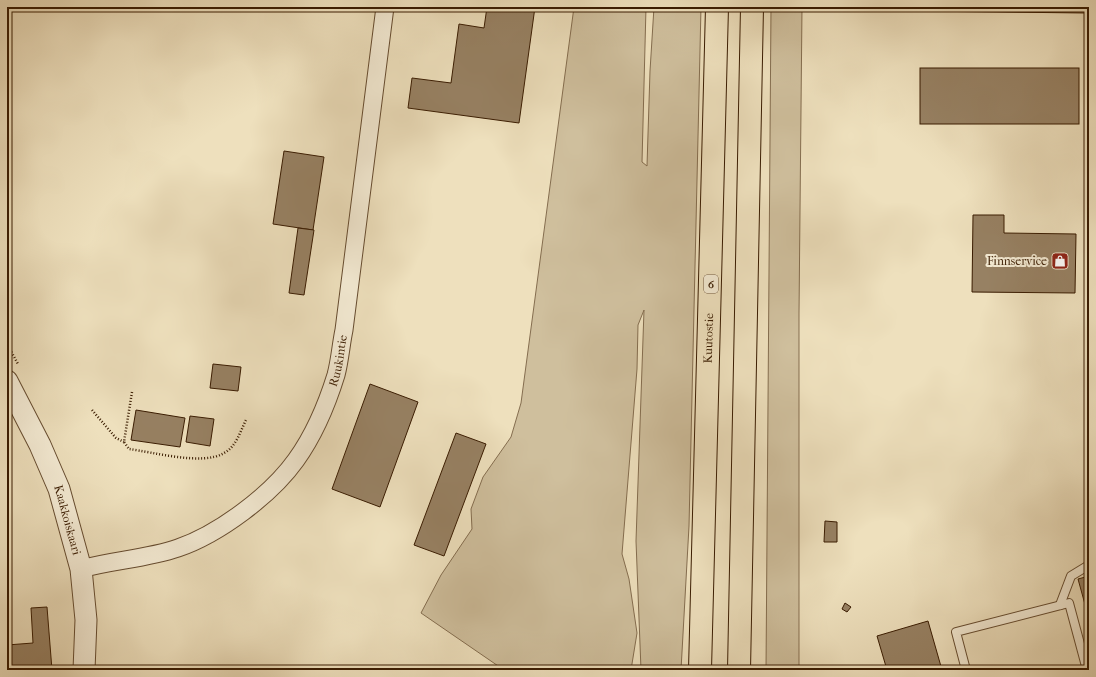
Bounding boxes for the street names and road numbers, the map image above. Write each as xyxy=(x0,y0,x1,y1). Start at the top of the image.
road number: 6 xyxy=(704,275,718,293)
street label: Kuutostie xyxy=(701,313,716,364)
street label: Ruukintie xyxy=(326,334,350,388)
street label: Kaakkoiskaari xyxy=(51,483,84,557)

